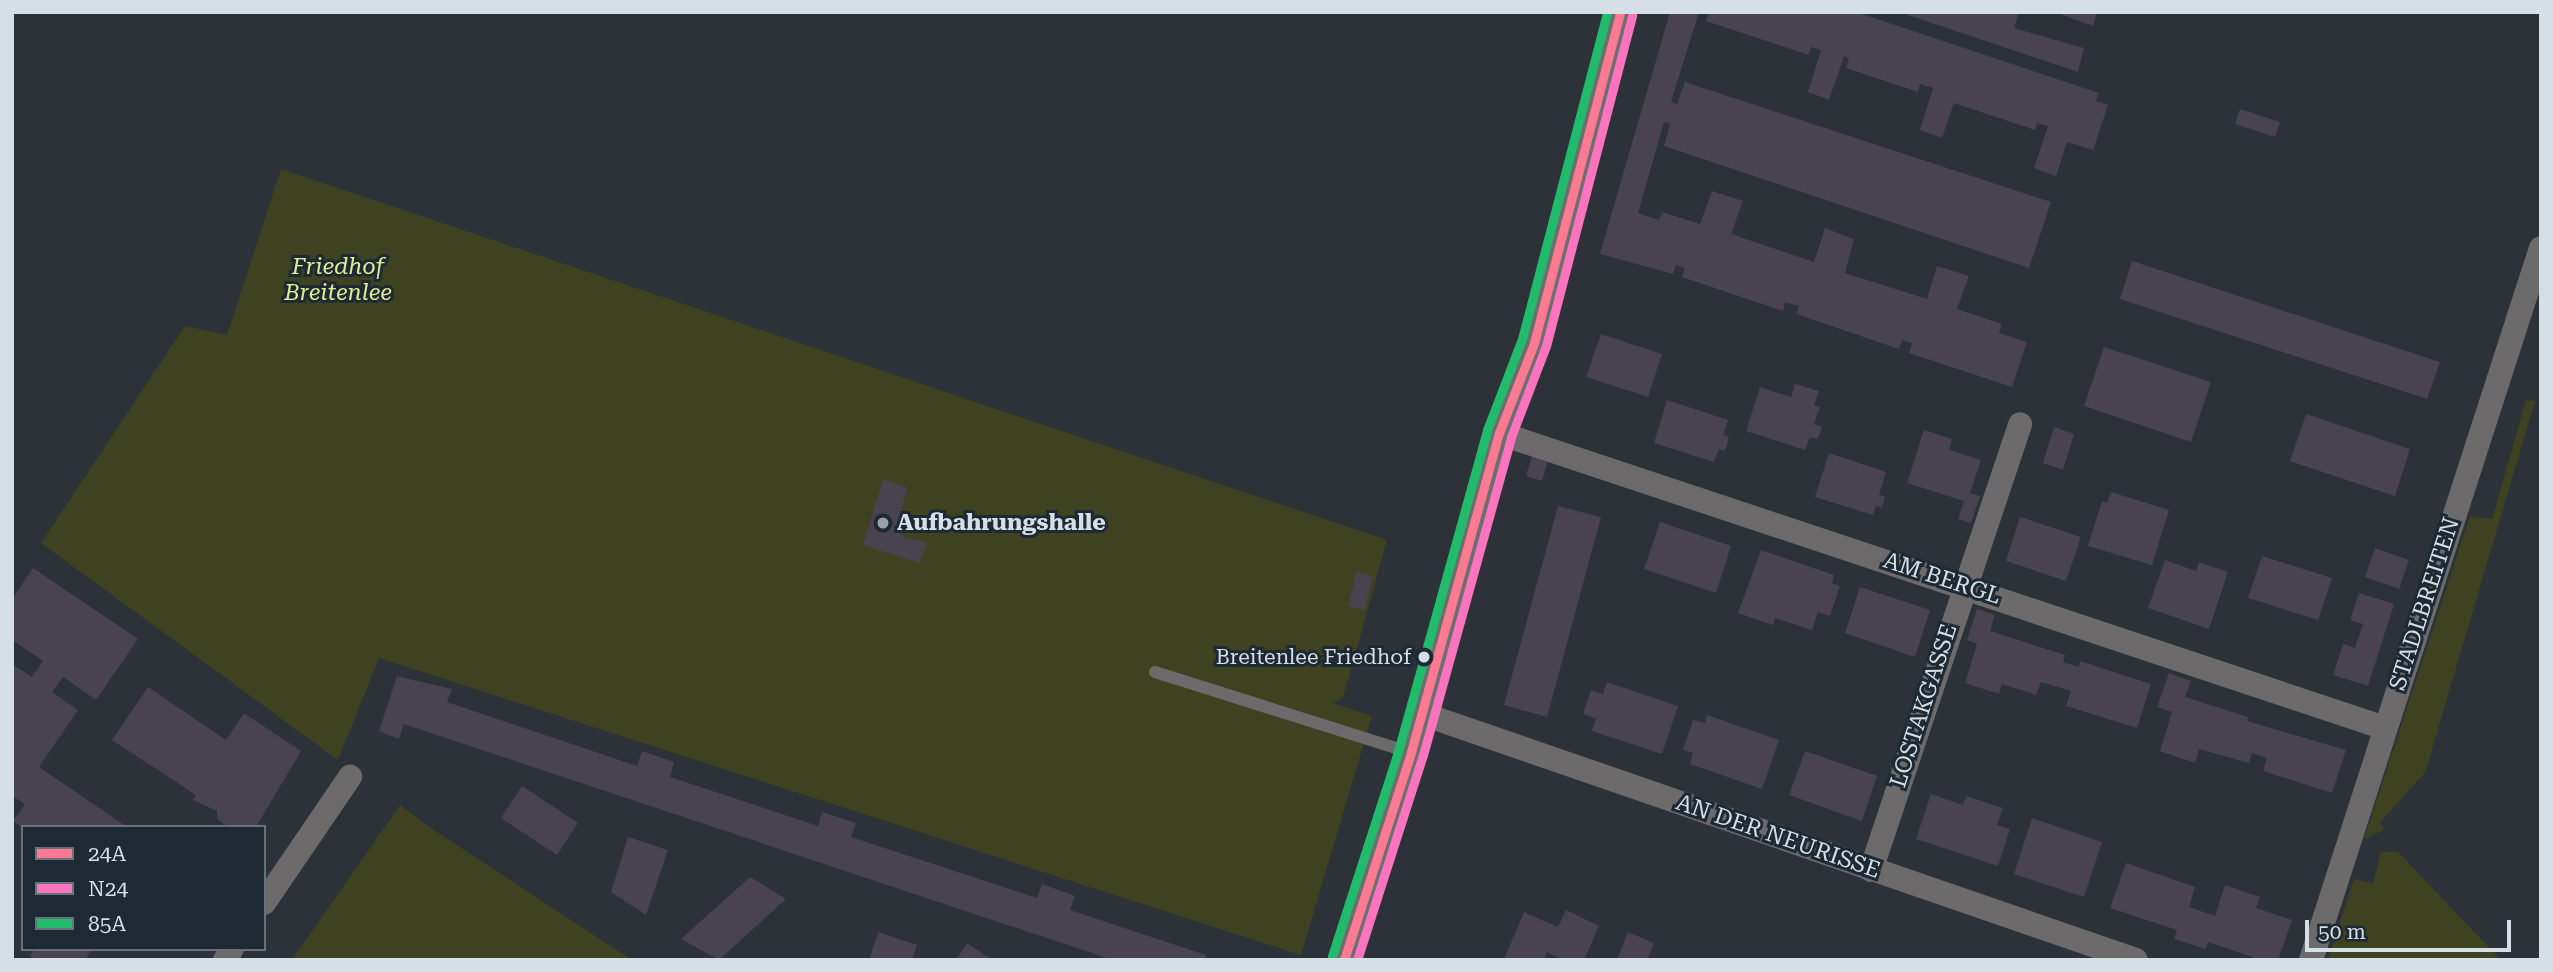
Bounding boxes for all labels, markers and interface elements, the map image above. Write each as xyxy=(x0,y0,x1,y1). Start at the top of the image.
park label: Friedhof Breitenlee xyxy=(284,253,392,307)
place label: Aufbahrungshalle xyxy=(897,509,1106,537)
street label: STADLBREITEN xyxy=(2384,514,2466,694)
marker: Aufbahrungshalle xyxy=(875,515,891,531)
street label: AM BERGL xyxy=(1880,547,2004,611)
street label: LOSTAKGASSE xyxy=(1885,621,1963,791)
place label: Breitenlee Friedhof xyxy=(1216,644,1411,670)
marker: Breitenlee Friedhof xyxy=(1417,650,1431,664)
street label: AN DER NEURISSE xyxy=(1672,789,1884,885)
legend xyxy=(21,825,266,951)
text: 24A xyxy=(88,842,126,866)
text: N24 xyxy=(88,877,128,901)
scale bar xyxy=(2308,906,2514,950)
text: 85A xyxy=(88,912,126,936)
text: 50 m xyxy=(2318,920,2366,944)

